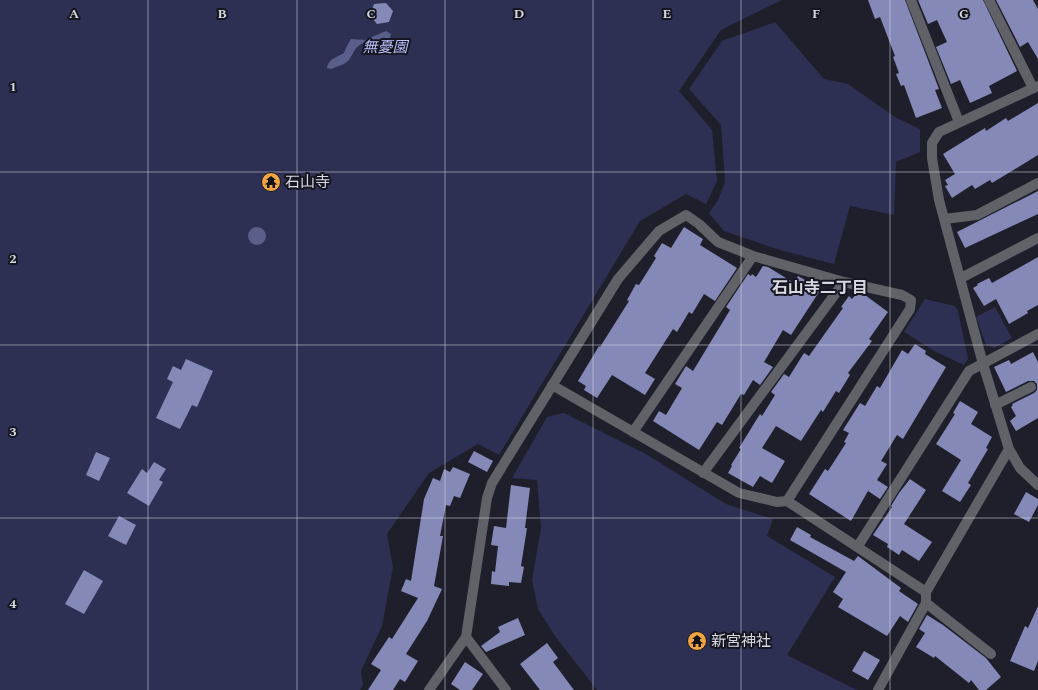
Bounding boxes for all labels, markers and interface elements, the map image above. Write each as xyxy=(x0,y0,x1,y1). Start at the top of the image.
text: A xyxy=(69,4,79,24)
text: B xyxy=(217,4,227,24)
text: C xyxy=(366,4,376,24)
text: D xyxy=(514,4,524,24)
text: E xyxy=(663,4,672,24)
text: F xyxy=(812,4,820,24)
text: G xyxy=(959,4,969,24)
park label: 無憂園 xyxy=(362,36,409,59)
text: 1 xyxy=(9,77,17,97)
temple icon: 石山寺 xyxy=(260,171,282,193)
place label: 石山寺 xyxy=(285,171,330,194)
text: 2 xyxy=(9,249,17,269)
district label: 石山寺二丁目 xyxy=(772,276,868,300)
text: 3 xyxy=(9,422,17,442)
text: 4 xyxy=(9,594,17,614)
temple icon: 新宮神社 xyxy=(686,630,708,652)
place label: 新宮神社 xyxy=(711,630,771,653)

